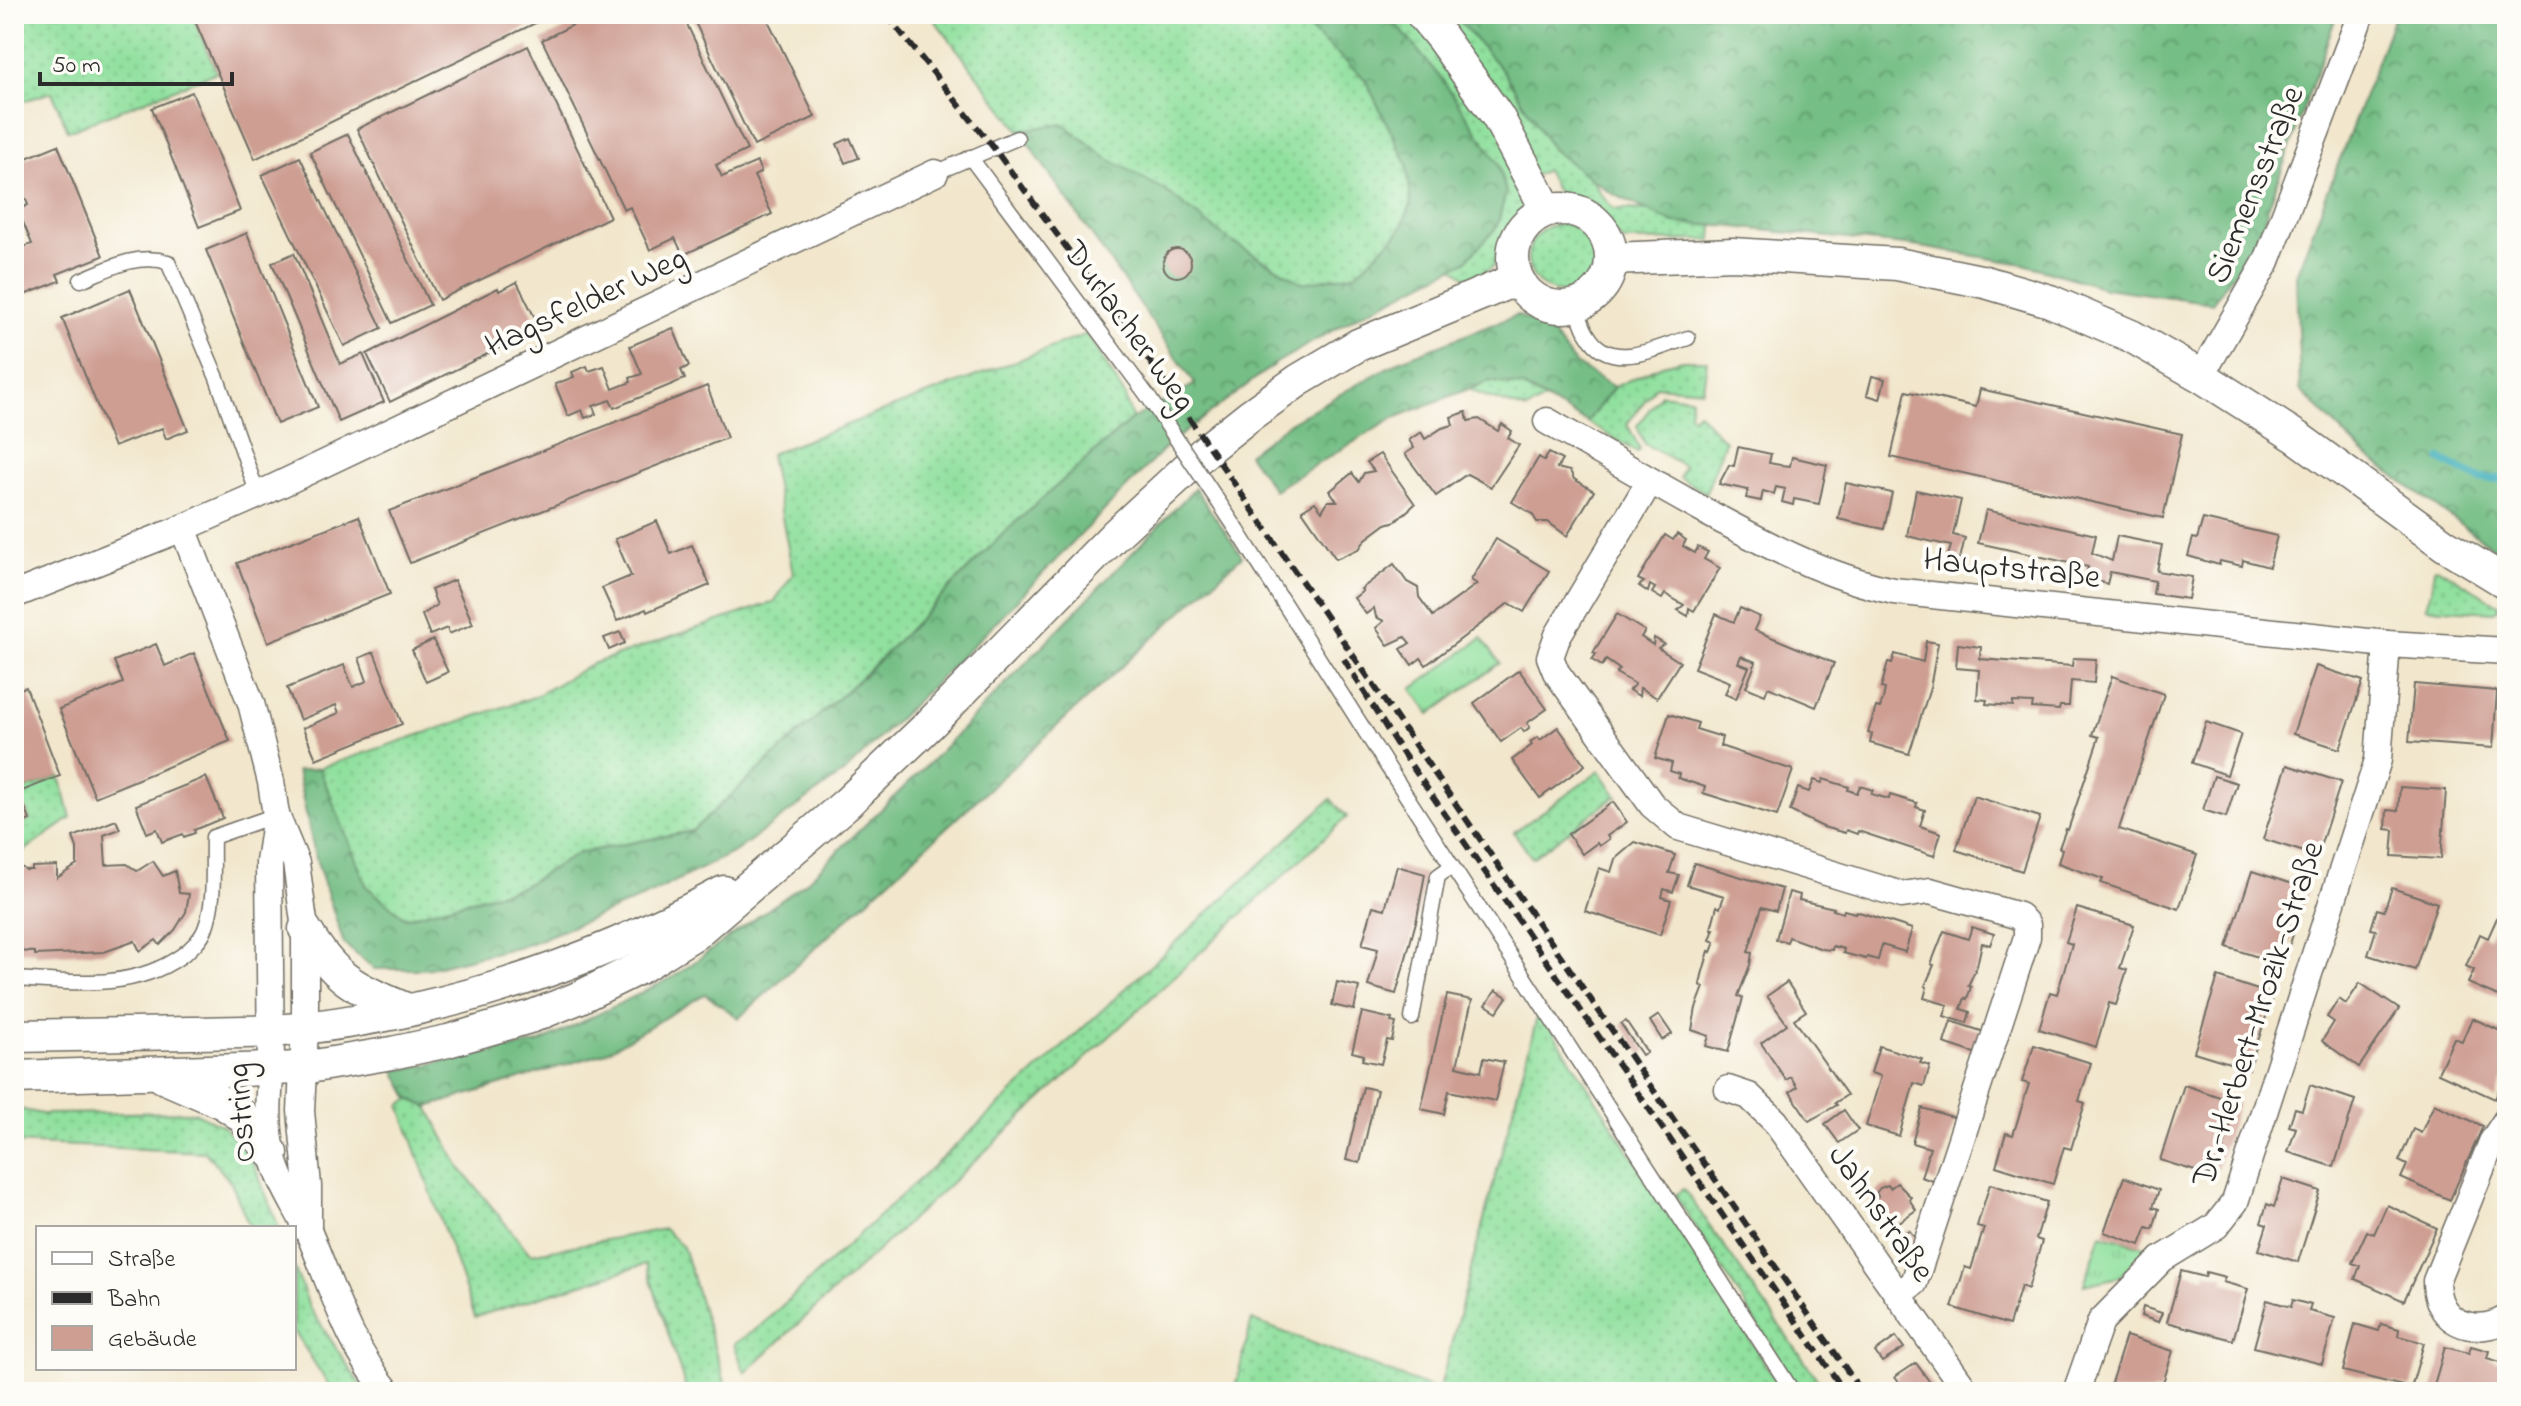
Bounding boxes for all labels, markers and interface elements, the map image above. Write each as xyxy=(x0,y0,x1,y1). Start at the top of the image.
scale bar xyxy=(40,36,232,86)
text: 50 m xyxy=(52,49,101,84)
street label: Siemensstraße xyxy=(2194,78,2319,292)
street label: Durlacher Weg xyxy=(1048,230,1207,423)
street label: Hagsfelder Weg xyxy=(477,235,696,372)
street label: Hauptstraße xyxy=(1920,536,2103,604)
street label: Dr.-Herbert-Mrozik-Straße xyxy=(2180,834,2340,1194)
street label: Ostring xyxy=(215,1061,271,1164)
street label: Jahnstraße xyxy=(1814,1135,1946,1294)
legend xyxy=(36,1226,296,1370)
text: Straße xyxy=(108,1243,175,1278)
text: Bahn xyxy=(107,1283,160,1318)
text: Gebäude xyxy=(108,1323,197,1358)

